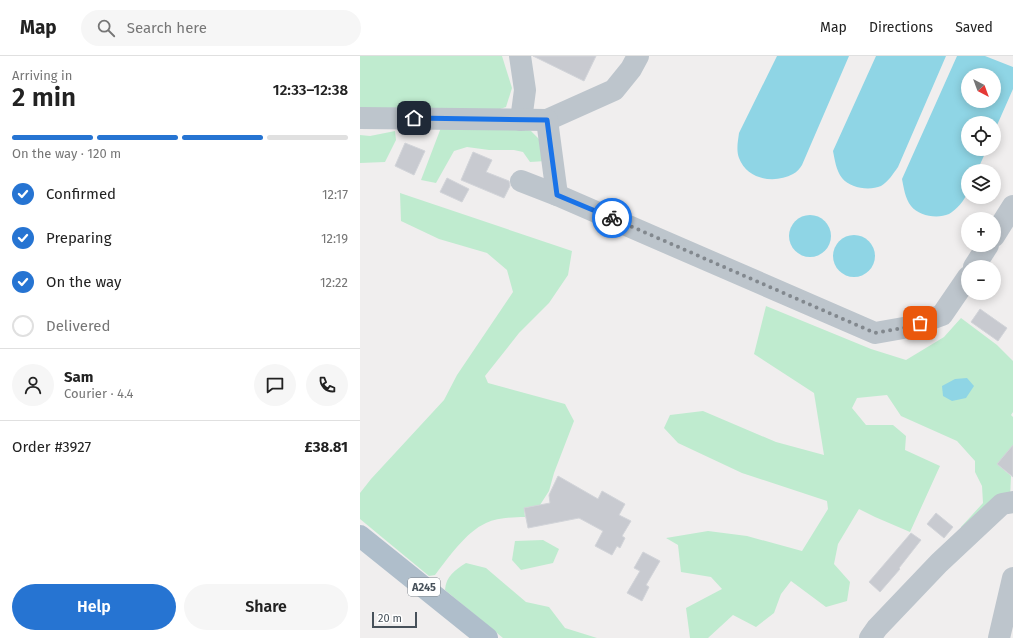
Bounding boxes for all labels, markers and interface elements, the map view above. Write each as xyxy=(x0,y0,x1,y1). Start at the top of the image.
search box xyxy=(81,10,361,46)
text: Map xyxy=(20,16,57,39)
icon: search xyxy=(95,17,117,39)
text: Search here xyxy=(127,19,207,37)
text: Map xyxy=(820,19,847,36)
text: Directions xyxy=(869,19,933,36)
text: Saved xyxy=(955,19,993,36)
text: Arriving in xyxy=(12,68,72,83)
north arrow xyxy=(961,68,1001,108)
map controls xyxy=(961,68,1001,300)
text: 12:33–12:38 xyxy=(273,81,348,99)
text: 2 min xyxy=(12,82,76,113)
pin xyxy=(397,101,431,135)
icon: home xyxy=(403,107,425,129)
button: locate xyxy=(961,116,1001,156)
text: On the way · 120 m xyxy=(12,146,121,161)
button: layers xyxy=(961,164,1001,204)
icon: check xyxy=(12,183,34,205)
text: Confirmed xyxy=(46,185,116,203)
text: 12:17 xyxy=(322,187,348,202)
courier xyxy=(592,198,632,238)
icon: bike xyxy=(601,207,623,229)
button: + xyxy=(961,212,1001,252)
icon: check xyxy=(12,227,34,249)
text: Preparing xyxy=(46,229,111,247)
text: 12:19 xyxy=(321,231,348,246)
button: − xyxy=(961,260,1001,300)
icon: check xyxy=(12,271,34,293)
text: On the way xyxy=(46,273,121,291)
text: 12:22 xyxy=(320,275,348,290)
pin xyxy=(903,306,937,340)
icon: bag xyxy=(909,312,931,334)
text: Delivered xyxy=(46,317,110,335)
button: person xyxy=(12,364,54,406)
button: chat xyxy=(254,364,296,406)
button: phone xyxy=(306,364,348,406)
text: Sam xyxy=(64,368,93,386)
text: Courier · 4.4 xyxy=(64,386,134,401)
text: Order #3927 xyxy=(12,438,91,456)
text: £38.81 xyxy=(305,438,348,456)
road number: A245 xyxy=(408,578,440,596)
button: Help xyxy=(12,584,176,630)
button: Share xyxy=(184,584,348,630)
scale bar xyxy=(372,610,417,629)
text: 20 m xyxy=(378,612,402,625)

